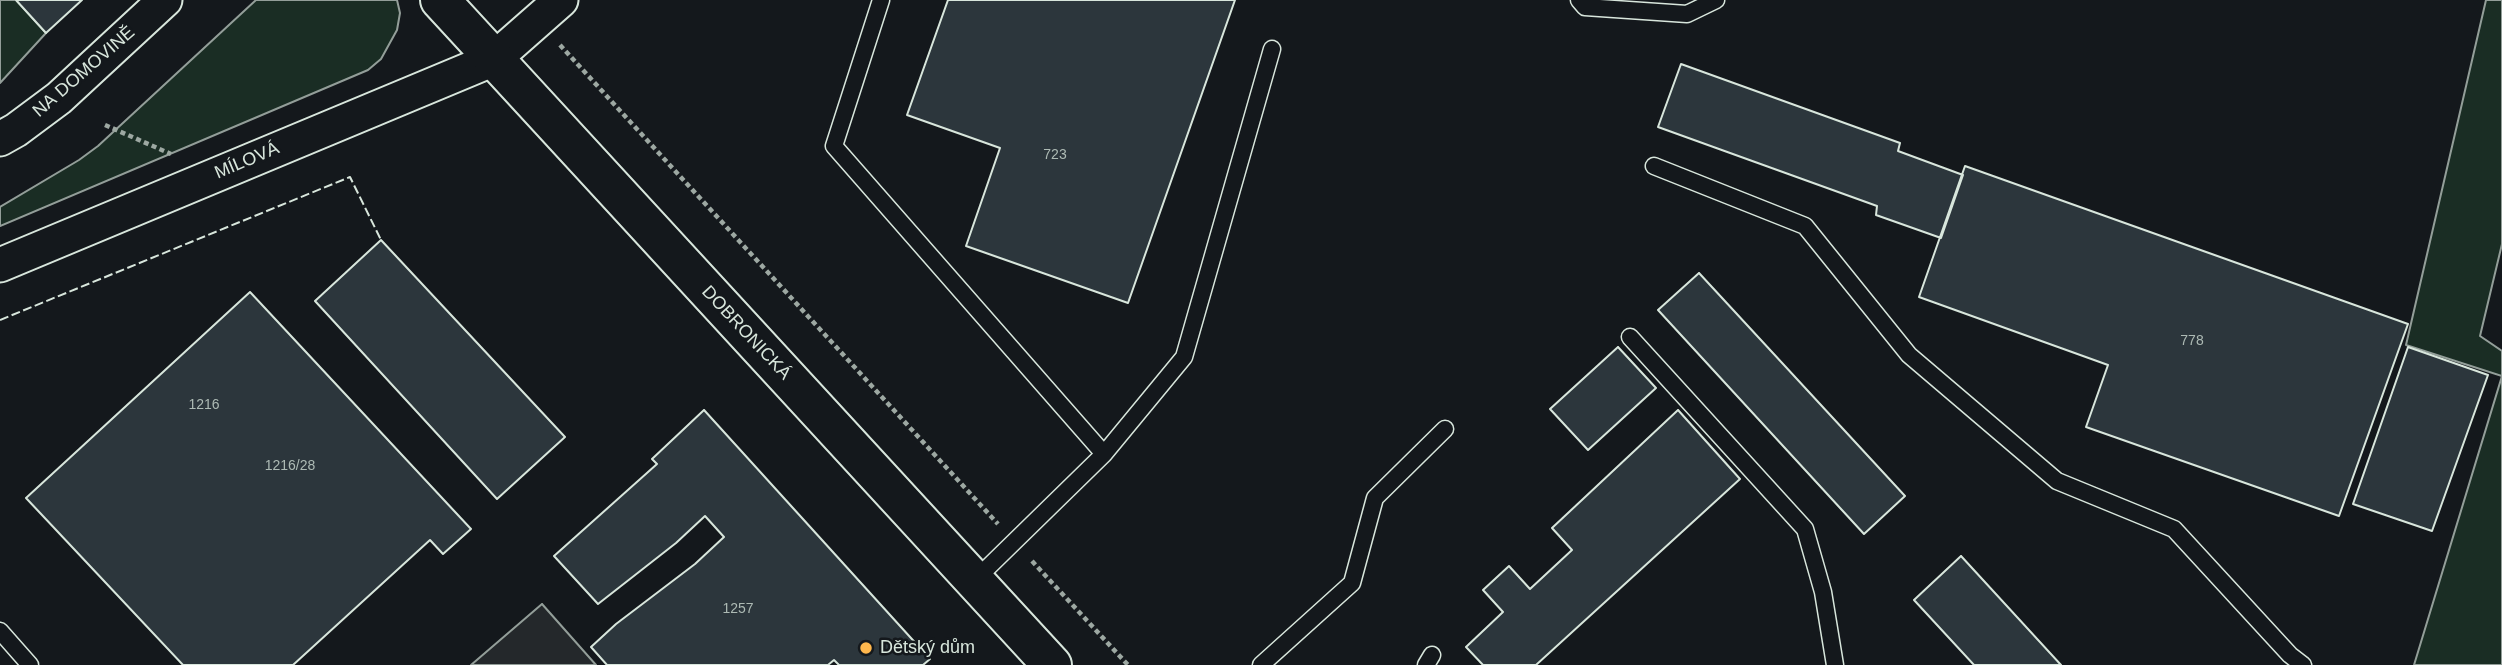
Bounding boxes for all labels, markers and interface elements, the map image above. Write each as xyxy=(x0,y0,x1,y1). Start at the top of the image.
street label: NA DOMOVINĚ xyxy=(29,22,139,122)
street label: MÍLOVÁ xyxy=(211,138,283,184)
house number: 723 xyxy=(1043,147,1067,163)
street label: DOBRONICKÁ xyxy=(697,281,795,385)
house number: 778 xyxy=(2180,333,2204,349)
house number: 1216 xyxy=(188,397,220,413)
house number: 1216/28 xyxy=(265,458,315,474)
house number: 1257 xyxy=(722,601,754,617)
place label: Dětský dům xyxy=(880,637,975,659)
marker: Dětský dům xyxy=(858,640,874,656)

